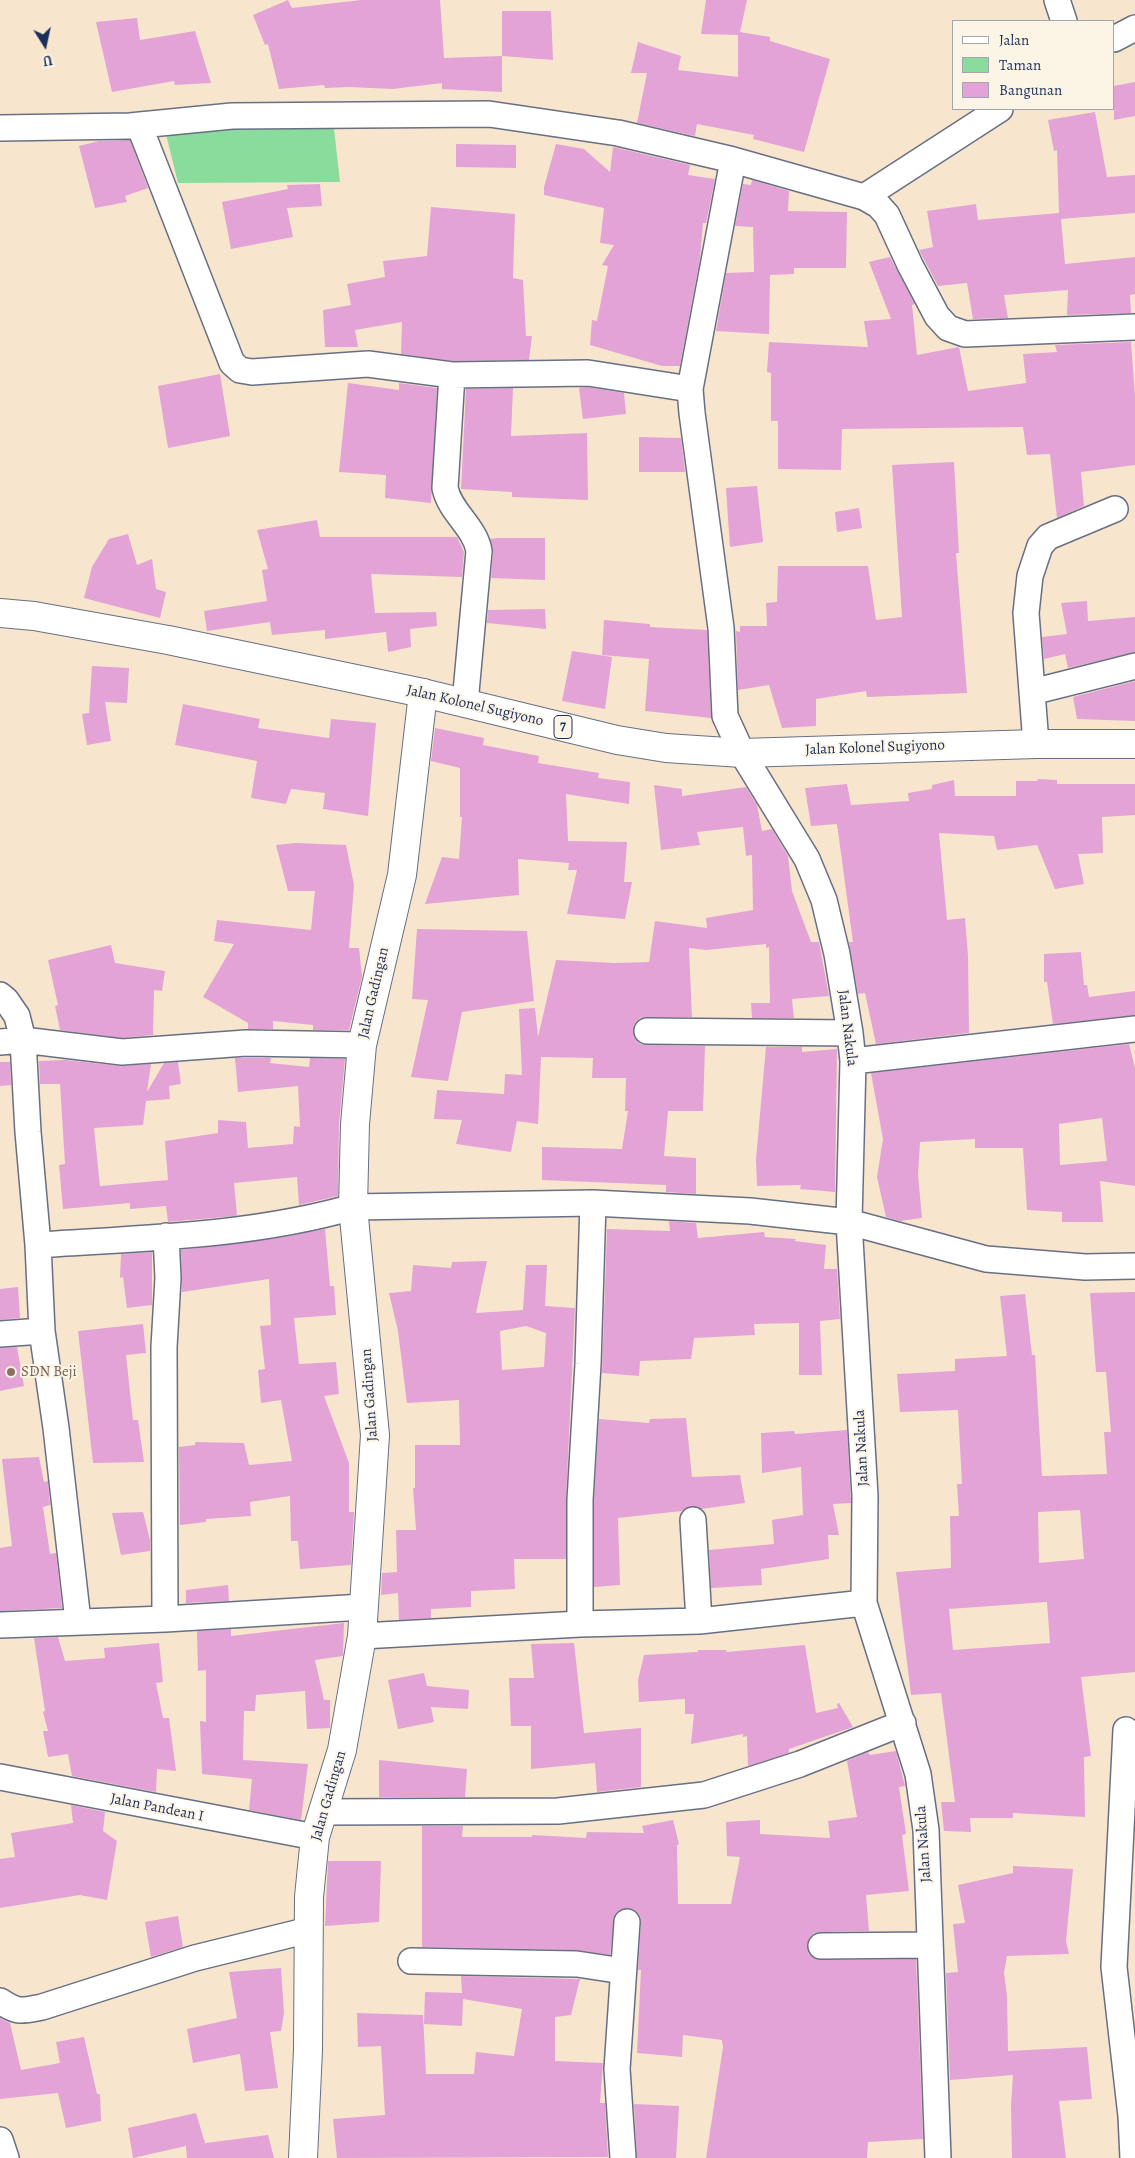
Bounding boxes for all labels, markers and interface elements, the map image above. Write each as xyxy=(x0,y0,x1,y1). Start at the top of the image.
north arrow xyxy=(20,20,70,70)
legend xyxy=(952,20,1115,110)
text: Jalan xyxy=(999,30,1029,50)
text: U xyxy=(42,50,54,70)
text: Taman xyxy=(999,55,1041,75)
text: Bangunan xyxy=(999,80,1062,100)
street label: Jalan Kolonel Sugiyono xyxy=(405,682,545,730)
road number: 7 xyxy=(554,716,572,739)
street label: Jalan Kolonel Sugiyono xyxy=(805,737,945,759)
street label: Jalan Gadingan xyxy=(355,946,393,1040)
street label: Jalan Nakula xyxy=(833,989,861,1067)
street label: Jalan Gadingan xyxy=(358,1348,382,1442)
place label: SDN Beji xyxy=(21,1363,77,1381)
marker: SDN Beji xyxy=(5,1366,17,1378)
street label: Jalan Nakula xyxy=(851,1409,873,1487)
street label: Jalan Gadingan xyxy=(308,1749,350,1843)
street label: Jalan Pandean I xyxy=(109,1790,205,1826)
street label: Jalan Nakula xyxy=(912,1805,936,1883)

